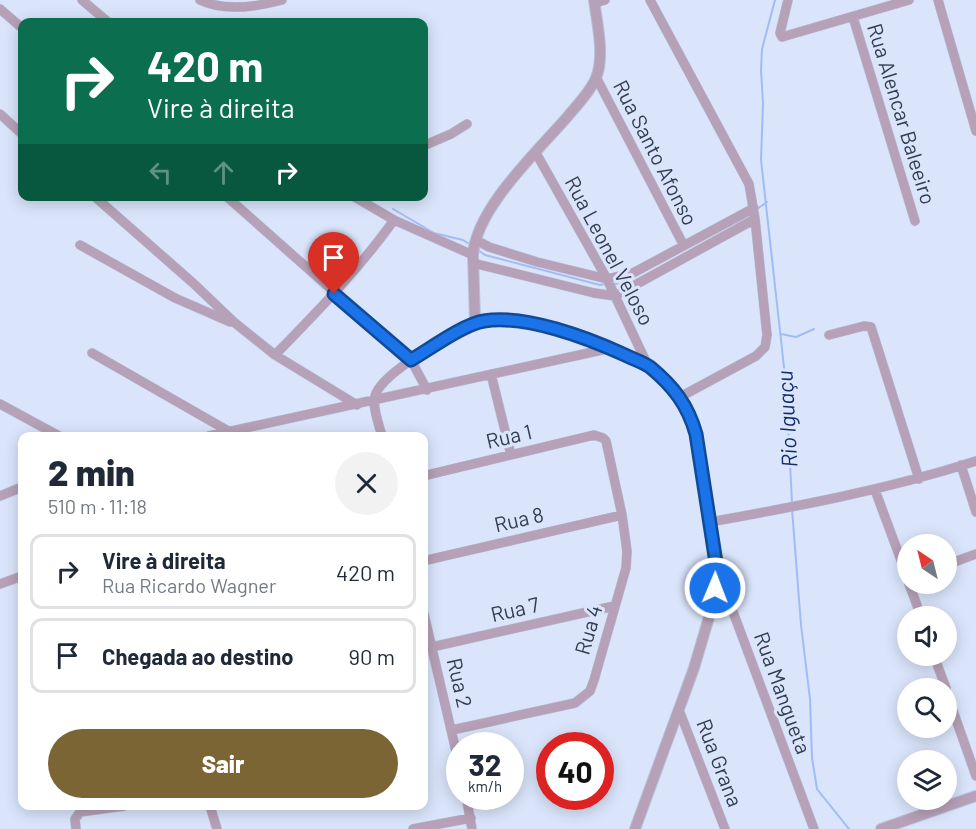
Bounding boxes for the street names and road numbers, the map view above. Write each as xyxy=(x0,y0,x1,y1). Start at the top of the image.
street label: Rua Alencar Baleeiro xyxy=(863,20,942,207)
street label: Rua Santo Afonso xyxy=(609,76,704,229)
street label: Rua Leonel Veloso xyxy=(560,171,660,329)
street label: Rua 1 xyxy=(483,418,534,453)
street label: Rua 8 xyxy=(491,501,546,536)
street label: Rua 7 xyxy=(488,591,541,626)
street label: Rua 4 xyxy=(569,602,607,657)
street label: Rua Mangueta xyxy=(750,628,817,757)
street label: Rua 2 xyxy=(443,655,478,710)
street label: Rua Grana xyxy=(692,715,749,810)

